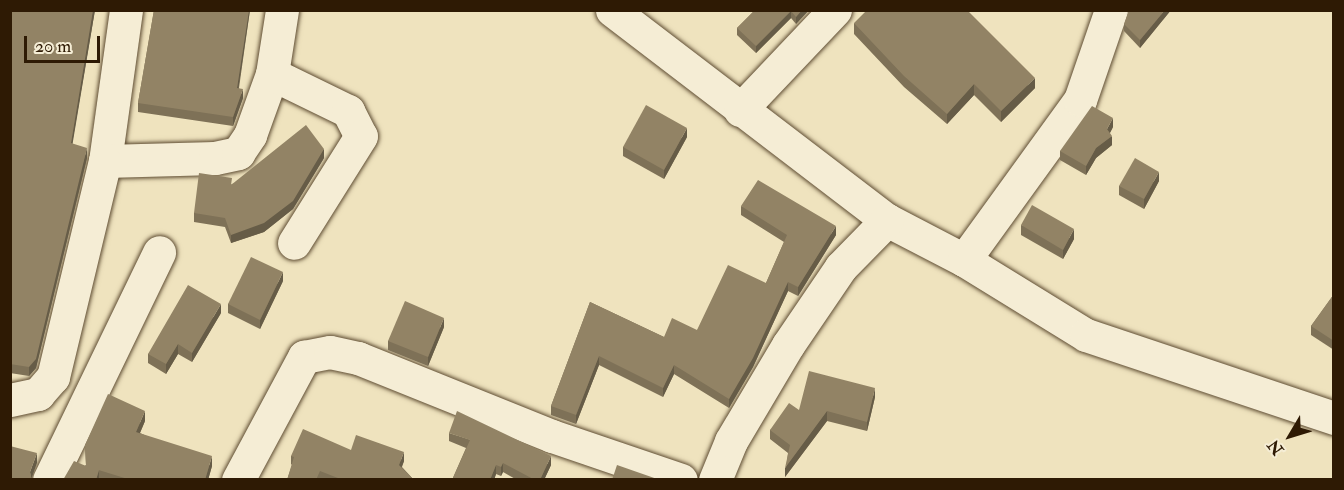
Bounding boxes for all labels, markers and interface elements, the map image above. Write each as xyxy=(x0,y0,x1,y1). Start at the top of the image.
scale bar xyxy=(27,24,104,62)
text: 20 m xyxy=(35,35,71,58)
north arrow xyxy=(1260,406,1320,466)
text: N xyxy=(1264,435,1288,459)

